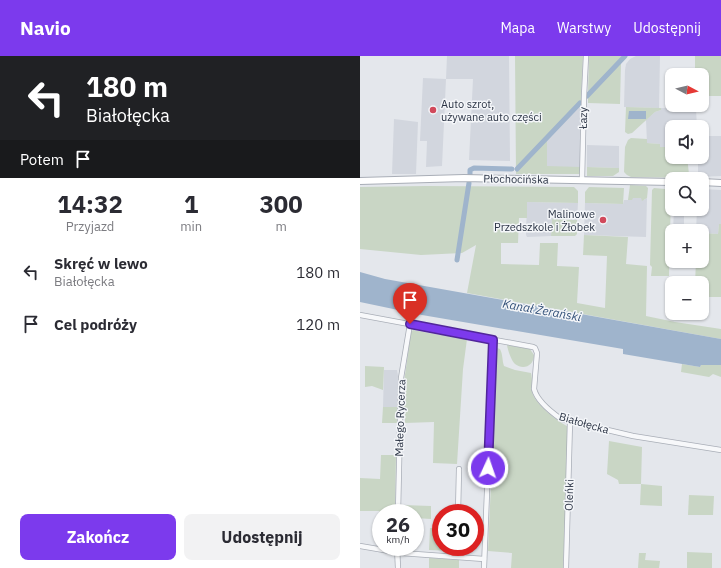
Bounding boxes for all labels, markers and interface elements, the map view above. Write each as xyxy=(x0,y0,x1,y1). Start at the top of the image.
text: Navio xyxy=(20,16,71,40)
text: Mapa xyxy=(500,19,535,37)
text: Warstwy xyxy=(557,19,611,37)
text: Udostępnij xyxy=(633,19,701,37)
text: 180 m xyxy=(86,68,168,105)
north arrow xyxy=(665,68,709,112)
map controls xyxy=(665,68,709,320)
icon: left xyxy=(20,72,72,124)
place label: Auto szrot, używane auto części xyxy=(441,97,542,124)
text: Białołęcka xyxy=(86,104,170,127)
marker: Auto szrot, używane auto części xyxy=(428,105,438,115)
street label: Łazy xyxy=(576,106,590,130)
button: sound xyxy=(665,120,709,164)
icon: arrive xyxy=(72,148,94,170)
text: Potem xyxy=(20,150,64,169)
street label: Płochocińska xyxy=(483,171,549,187)
button: search xyxy=(665,172,709,216)
text: 14:32 xyxy=(57,188,123,220)
text: 1 xyxy=(184,188,198,220)
text: 300 xyxy=(259,188,303,220)
place label: Malinowe Przedszkole i Żłobek xyxy=(494,207,595,234)
marker: Malinowe Przedszkole i Żłobek xyxy=(598,215,608,225)
text: Przyjazd xyxy=(66,218,114,235)
text: min xyxy=(180,218,202,235)
text: m xyxy=(275,218,287,235)
button: + xyxy=(665,224,709,268)
text: Skręć w lewo xyxy=(54,254,148,273)
icon: left xyxy=(20,261,42,283)
text: 180 m xyxy=(296,263,340,282)
text: Białołęcka xyxy=(54,273,115,290)
button: − xyxy=(665,276,709,320)
pin xyxy=(393,283,427,324)
icon: arrive xyxy=(399,289,421,311)
water label: Kanał Żerański xyxy=(502,296,583,324)
icon: arrive xyxy=(20,313,42,335)
text: Cel podróży xyxy=(54,315,137,334)
text: 120 m xyxy=(296,315,340,334)
street label: Małego Rycerza xyxy=(392,379,408,457)
street label: Białołęcka xyxy=(557,409,611,437)
position arrow xyxy=(467,447,509,489)
street label: Oleńki xyxy=(561,479,577,511)
speed limit sign: 30 xyxy=(432,504,484,556)
text: 26 xyxy=(386,511,410,538)
button: Zakończ xyxy=(20,514,176,560)
button: Udostępnij xyxy=(184,514,340,560)
text: km/h xyxy=(386,533,410,546)

